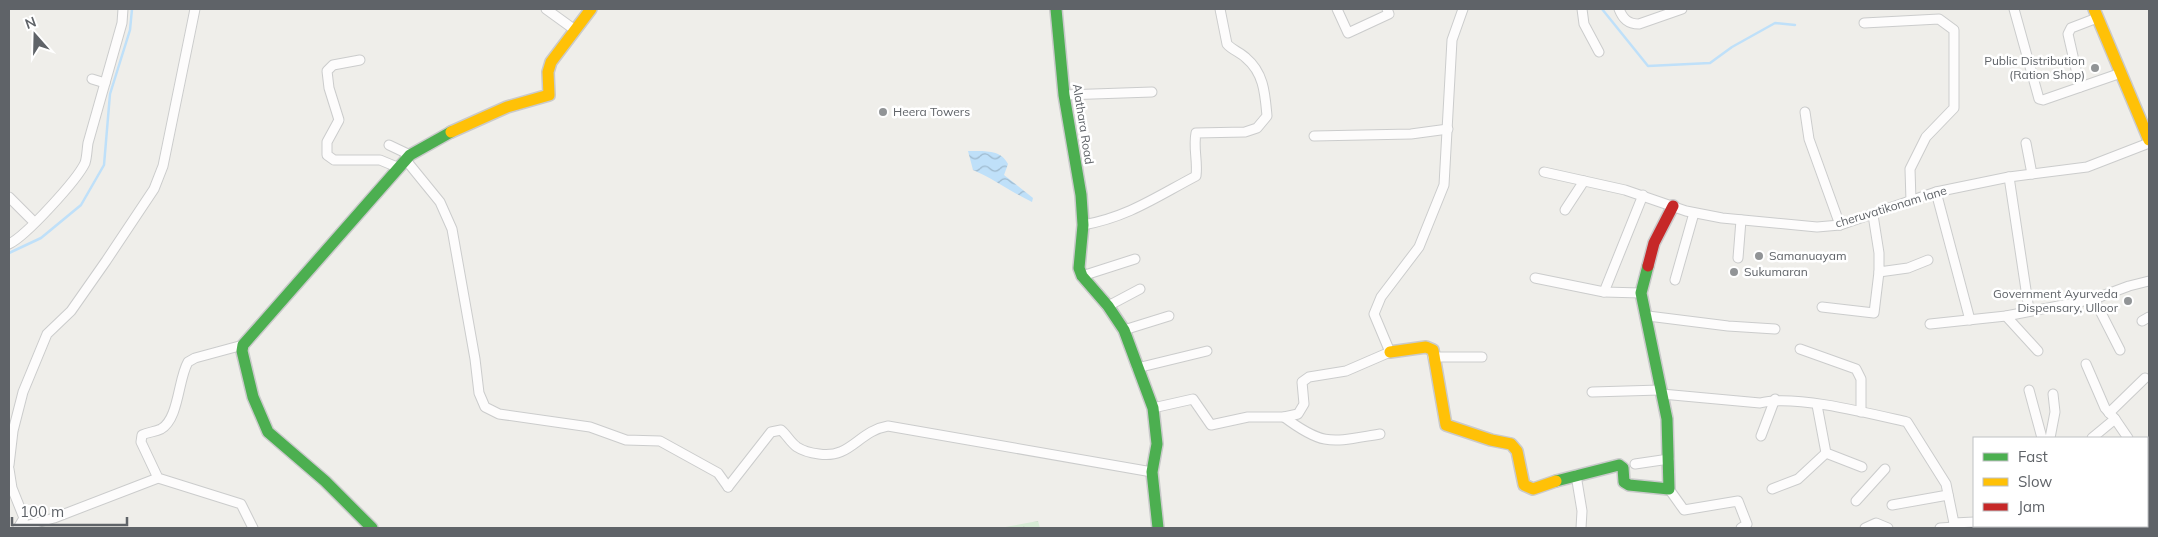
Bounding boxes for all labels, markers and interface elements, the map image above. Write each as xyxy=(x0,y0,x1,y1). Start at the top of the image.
north arrow xyxy=(10,10,60,60)
text: N xyxy=(23,13,39,33)
place label: Public Distribution (Ration Shop) xyxy=(1984,53,2085,82)
marker: Public Distribution (Ration Shop) xyxy=(2089,62,2101,74)
street label: Alathara Road xyxy=(1070,83,1097,165)
place label: Heera Towers xyxy=(893,104,970,119)
marker: Heera Towers xyxy=(877,106,889,118)
street label: cheruvatikonam lane xyxy=(1833,182,1948,231)
place label: Samanuayam xyxy=(1769,248,1847,263)
marker: Samanuayam xyxy=(1753,250,1765,262)
place label: Sukumaran xyxy=(1744,264,1808,279)
marker: Sukumaran xyxy=(1728,266,1740,278)
place label: Government Ayurveda Dispensary, Ulloor xyxy=(1993,286,2119,315)
marker: Government Ayurveda Dispensary, Ulloor xyxy=(2122,295,2134,307)
legend xyxy=(1973,437,2148,527)
text: Fast xyxy=(2018,447,2048,466)
text: Slow xyxy=(2018,472,2052,491)
scale bar xyxy=(12,494,128,526)
text: Jam xyxy=(2018,497,2045,516)
text: 100 m xyxy=(20,502,64,521)

